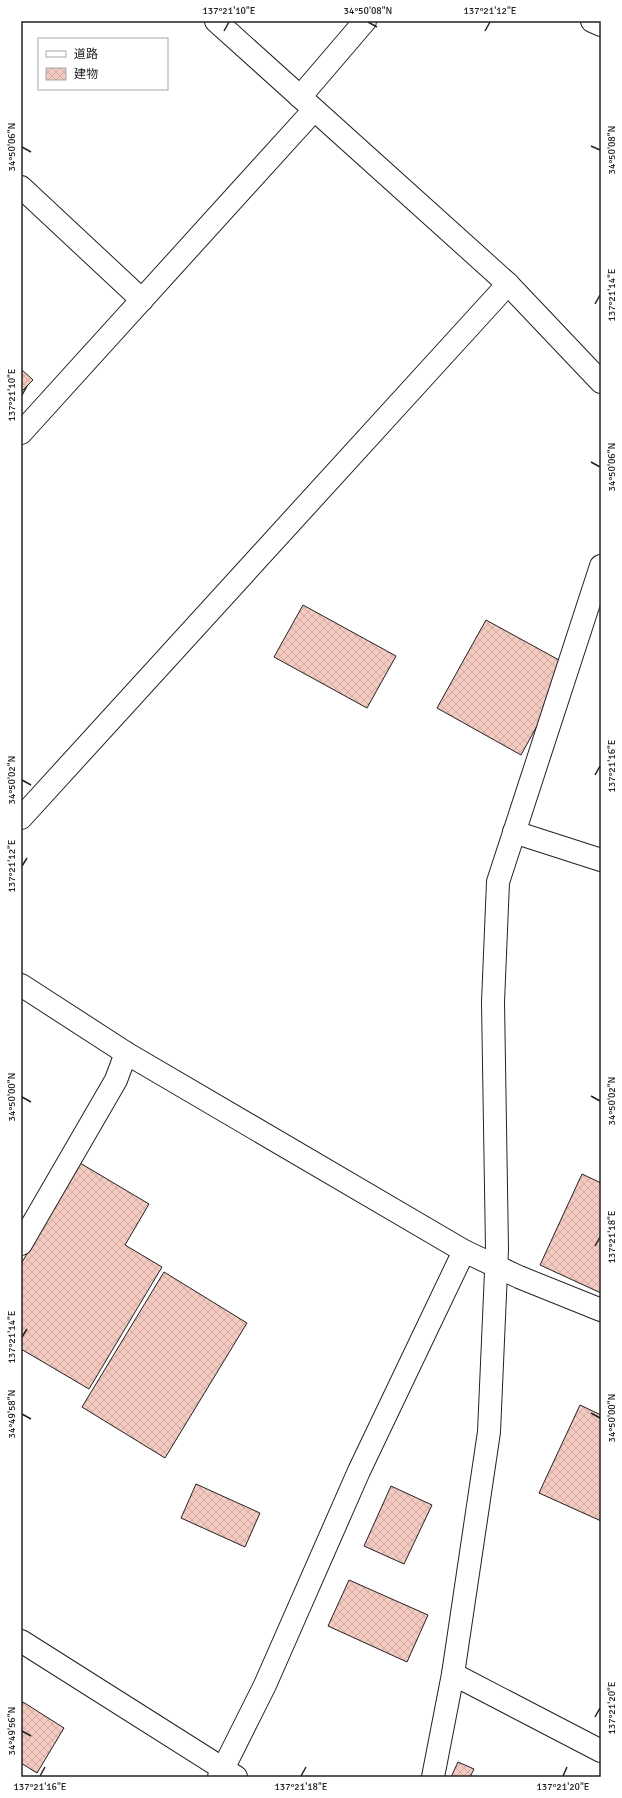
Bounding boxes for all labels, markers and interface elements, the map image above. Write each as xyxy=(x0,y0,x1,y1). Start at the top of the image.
text: 137°21'10"E xyxy=(202,5,256,17)
text: 34°50'08"N xyxy=(344,5,392,17)
text: 137°21'12"E xyxy=(463,5,517,17)
legend xyxy=(38,38,168,90)
text: 道路 xyxy=(74,47,98,62)
text: 建物 xyxy=(74,67,98,82)
text: 34°50'06"N xyxy=(6,123,18,171)
text: 34°50'08"N xyxy=(606,126,618,174)
text: 137°21'14"E xyxy=(606,268,618,322)
text: 137°21'10"E xyxy=(6,368,18,422)
text: 34°50'06"N xyxy=(606,443,618,491)
text: 137°21'16"E xyxy=(606,739,618,793)
text: 34°50'02"N xyxy=(6,756,18,804)
text: 137°21'12"E xyxy=(6,839,18,893)
text: 34°50'00"N xyxy=(6,1073,18,1121)
text: 34°50'02"N xyxy=(606,1077,618,1125)
text: 137°21'18"E xyxy=(606,1210,618,1264)
text: 137°21'14"E xyxy=(6,1310,18,1364)
text: 34°49'58"N xyxy=(6,1390,18,1438)
text: 34°50'00"N xyxy=(606,1394,618,1442)
text: 137°21'20"E xyxy=(606,1681,618,1735)
text: 34°49'56"N xyxy=(6,1707,18,1755)
text: 137°21'16"E xyxy=(13,1781,67,1793)
text: 137°21'18"E xyxy=(274,1781,328,1793)
text: 137°21'20"E xyxy=(536,1781,590,1793)

